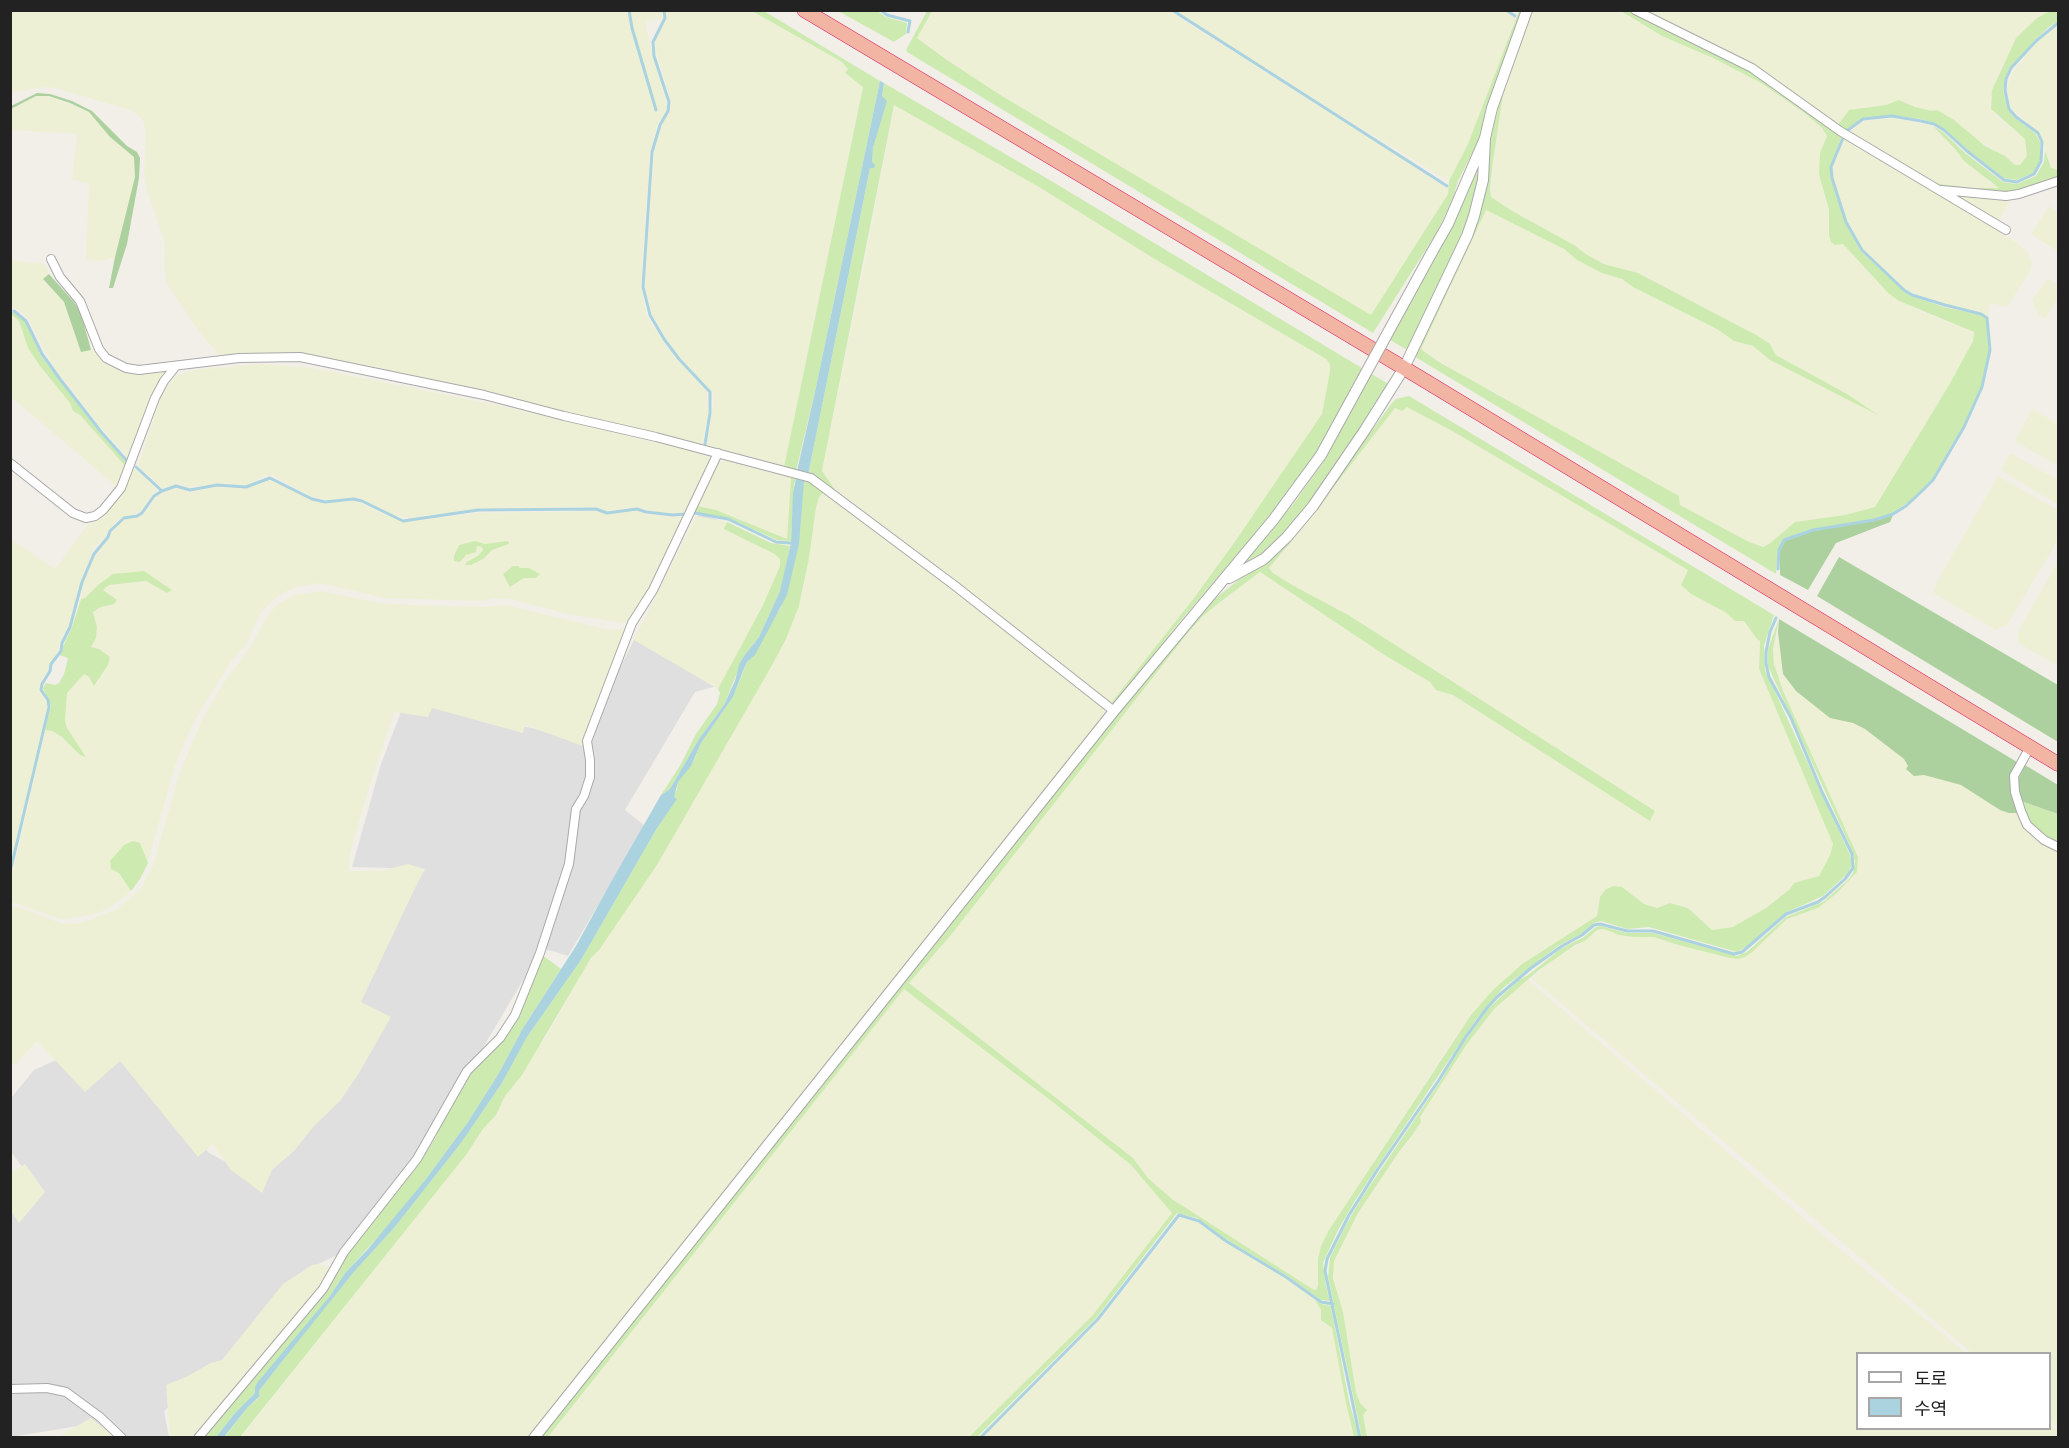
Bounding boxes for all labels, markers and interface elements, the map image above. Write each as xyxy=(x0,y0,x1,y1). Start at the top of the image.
legend xyxy=(1856,1352,2051,1430)
text: 도로 xyxy=(1914,1368,1947,1389)
text: 수역 xyxy=(1914,1398,1947,1419)

